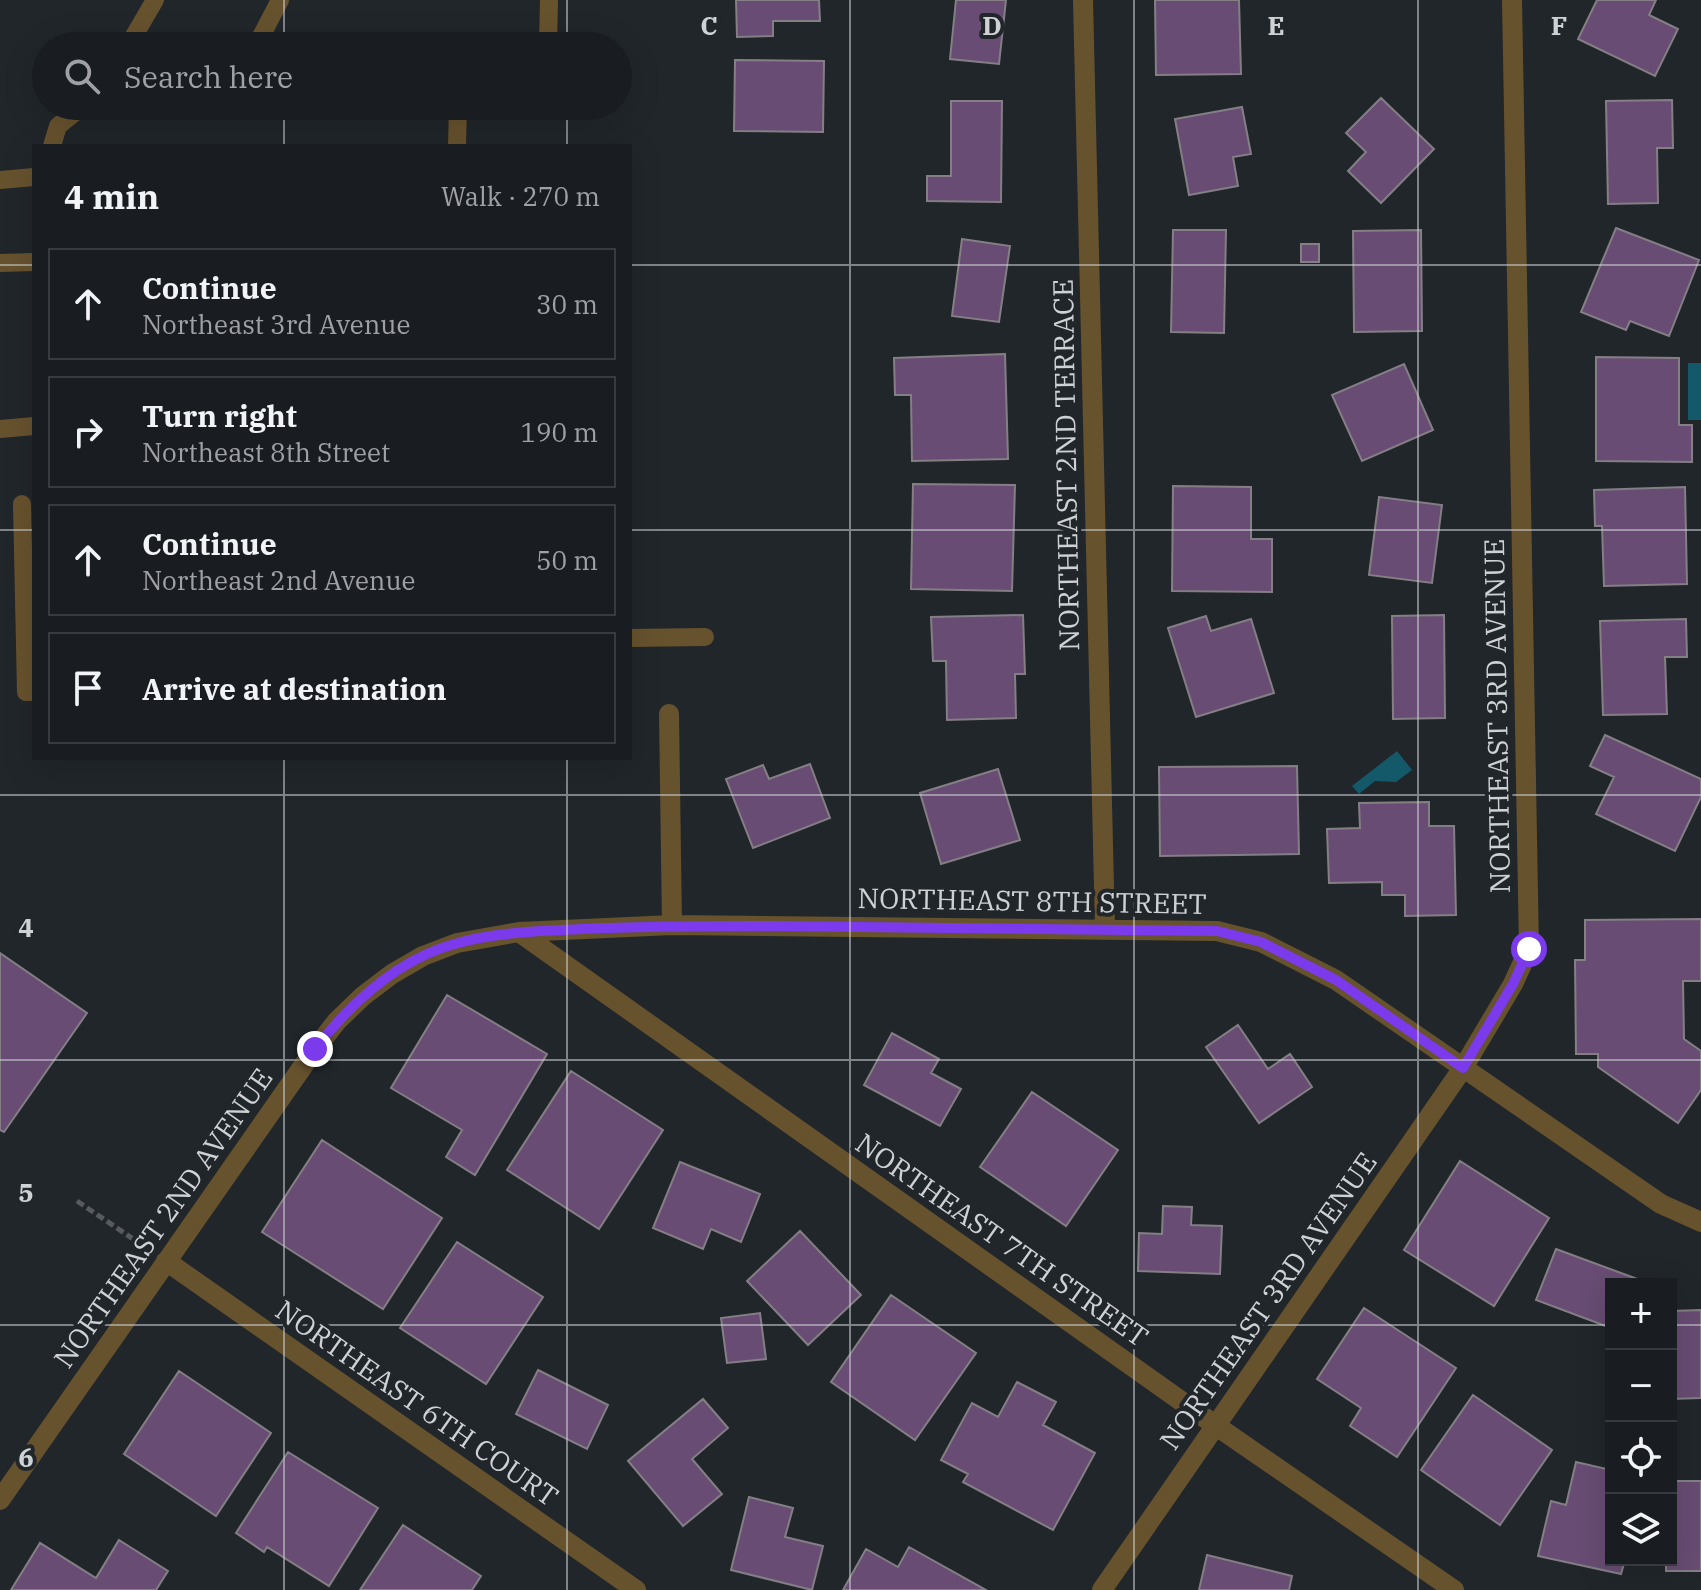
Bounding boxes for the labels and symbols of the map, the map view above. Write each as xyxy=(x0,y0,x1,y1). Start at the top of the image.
text: C xyxy=(700,8,718,42)
text: D xyxy=(982,8,1002,42)
text: E xyxy=(1267,8,1285,42)
text: F xyxy=(1551,8,1567,42)
street label: NORTHEAST 2ND TERRACE xyxy=(1044,279,1087,651)
street label: NORTHEAST 3RD AVENUE xyxy=(1475,538,1518,894)
street label: NORTHEAST 8TH STREET xyxy=(857,879,1207,922)
text: 4 xyxy=(18,910,34,944)
route start xyxy=(1511,931,1547,967)
route end xyxy=(297,1031,333,1067)
street label: NORTHEAST 2ND AVENUE xyxy=(45,1061,280,1375)
street label: NORTHEAST 7TH STREET xyxy=(849,1124,1156,1355)
street label: NORTHEAST 3RD AVENUE xyxy=(1151,1145,1385,1457)
text: 5 xyxy=(18,1175,34,1209)
street label: NORTHEAST 6TH COURT xyxy=(269,1291,566,1514)
text: 6 xyxy=(18,1440,34,1474)

